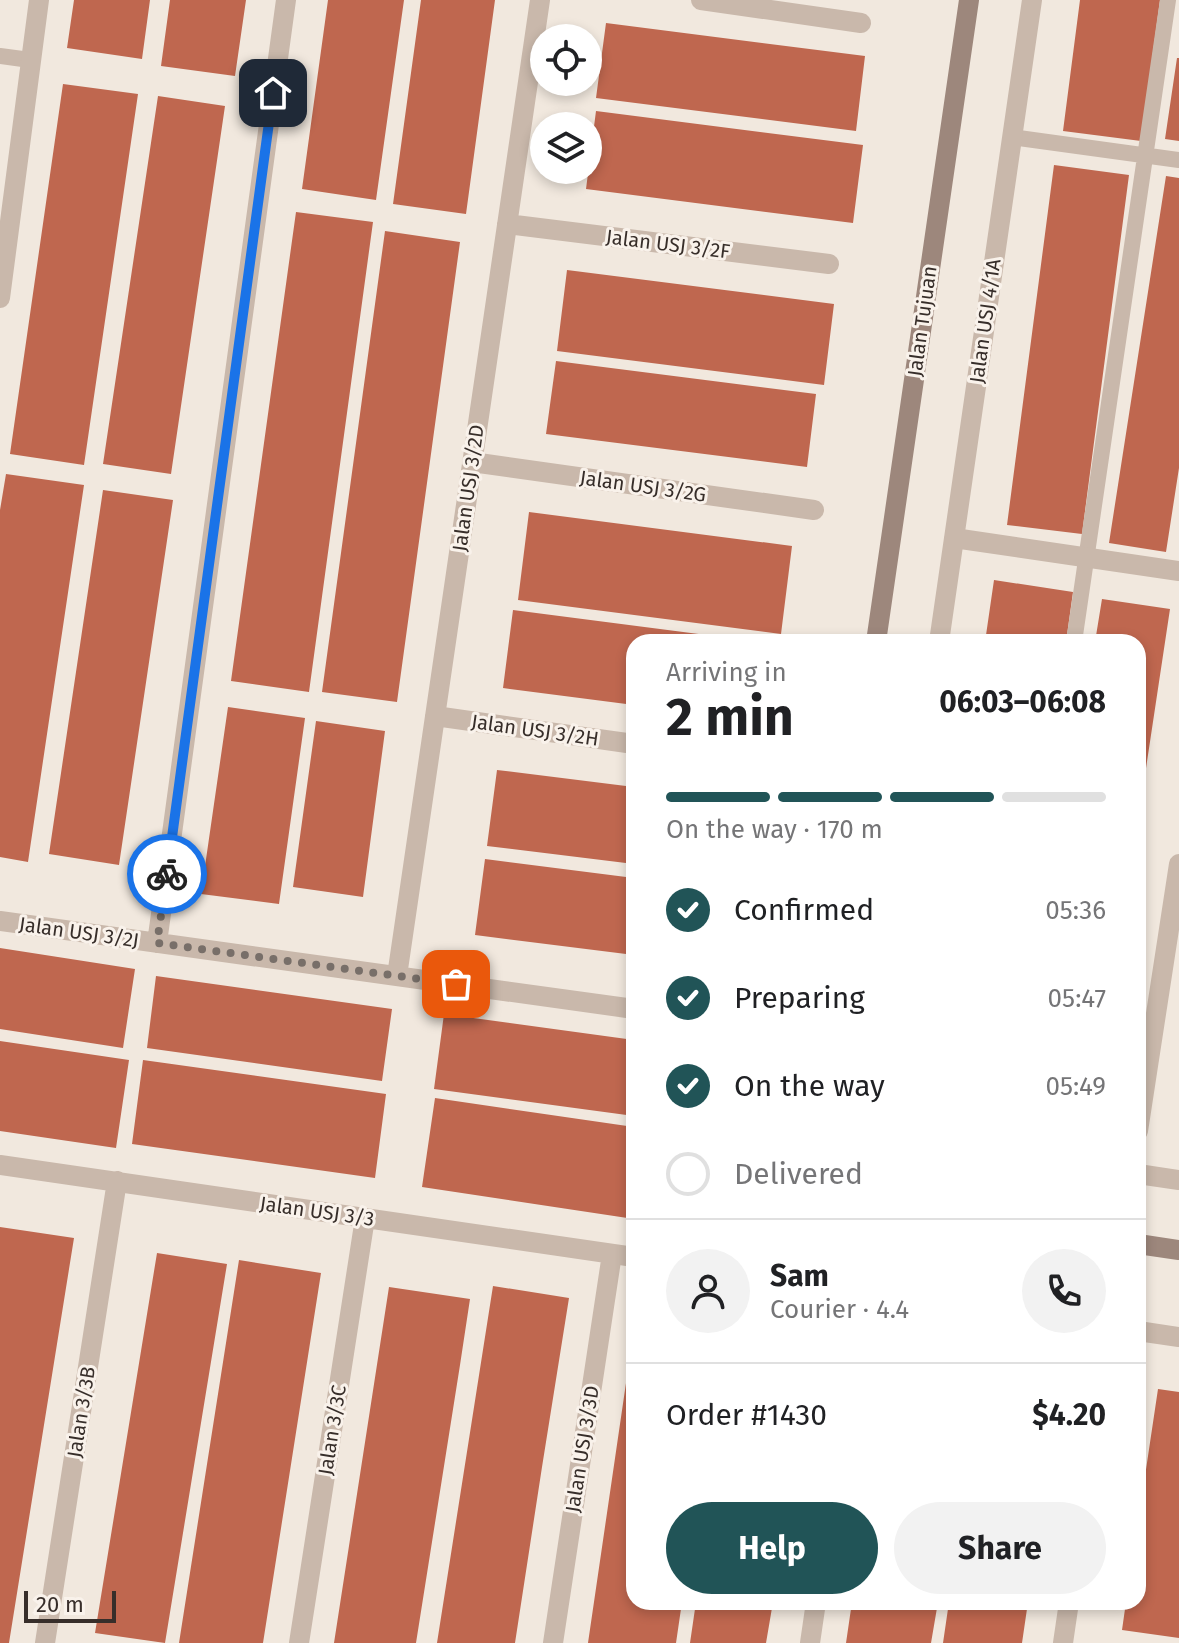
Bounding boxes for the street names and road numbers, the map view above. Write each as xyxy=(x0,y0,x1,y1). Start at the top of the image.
street label: Jalan USJ 3/2F xyxy=(605,224,732,264)
street label: Jalan USJ 4/1A xyxy=(964,257,1006,385)
street label: Jalan Tujuan xyxy=(902,264,942,378)
street label: Jalan USJ 3/2D xyxy=(447,423,489,553)
street label: Jalan USJ 3/2G xyxy=(578,465,708,507)
street label: Jalan USJ 3/2H xyxy=(470,709,600,751)
street label: Jalan USJ 3/2J xyxy=(18,912,140,952)
street label: Jalan USJ 3/3 xyxy=(258,1191,376,1231)
street label: Jalan 3/3B xyxy=(62,1365,100,1459)
street label: Jalan 3/3C xyxy=(313,1383,351,1477)
street label: Jalan USJ 3/3D xyxy=(560,1384,604,1514)

